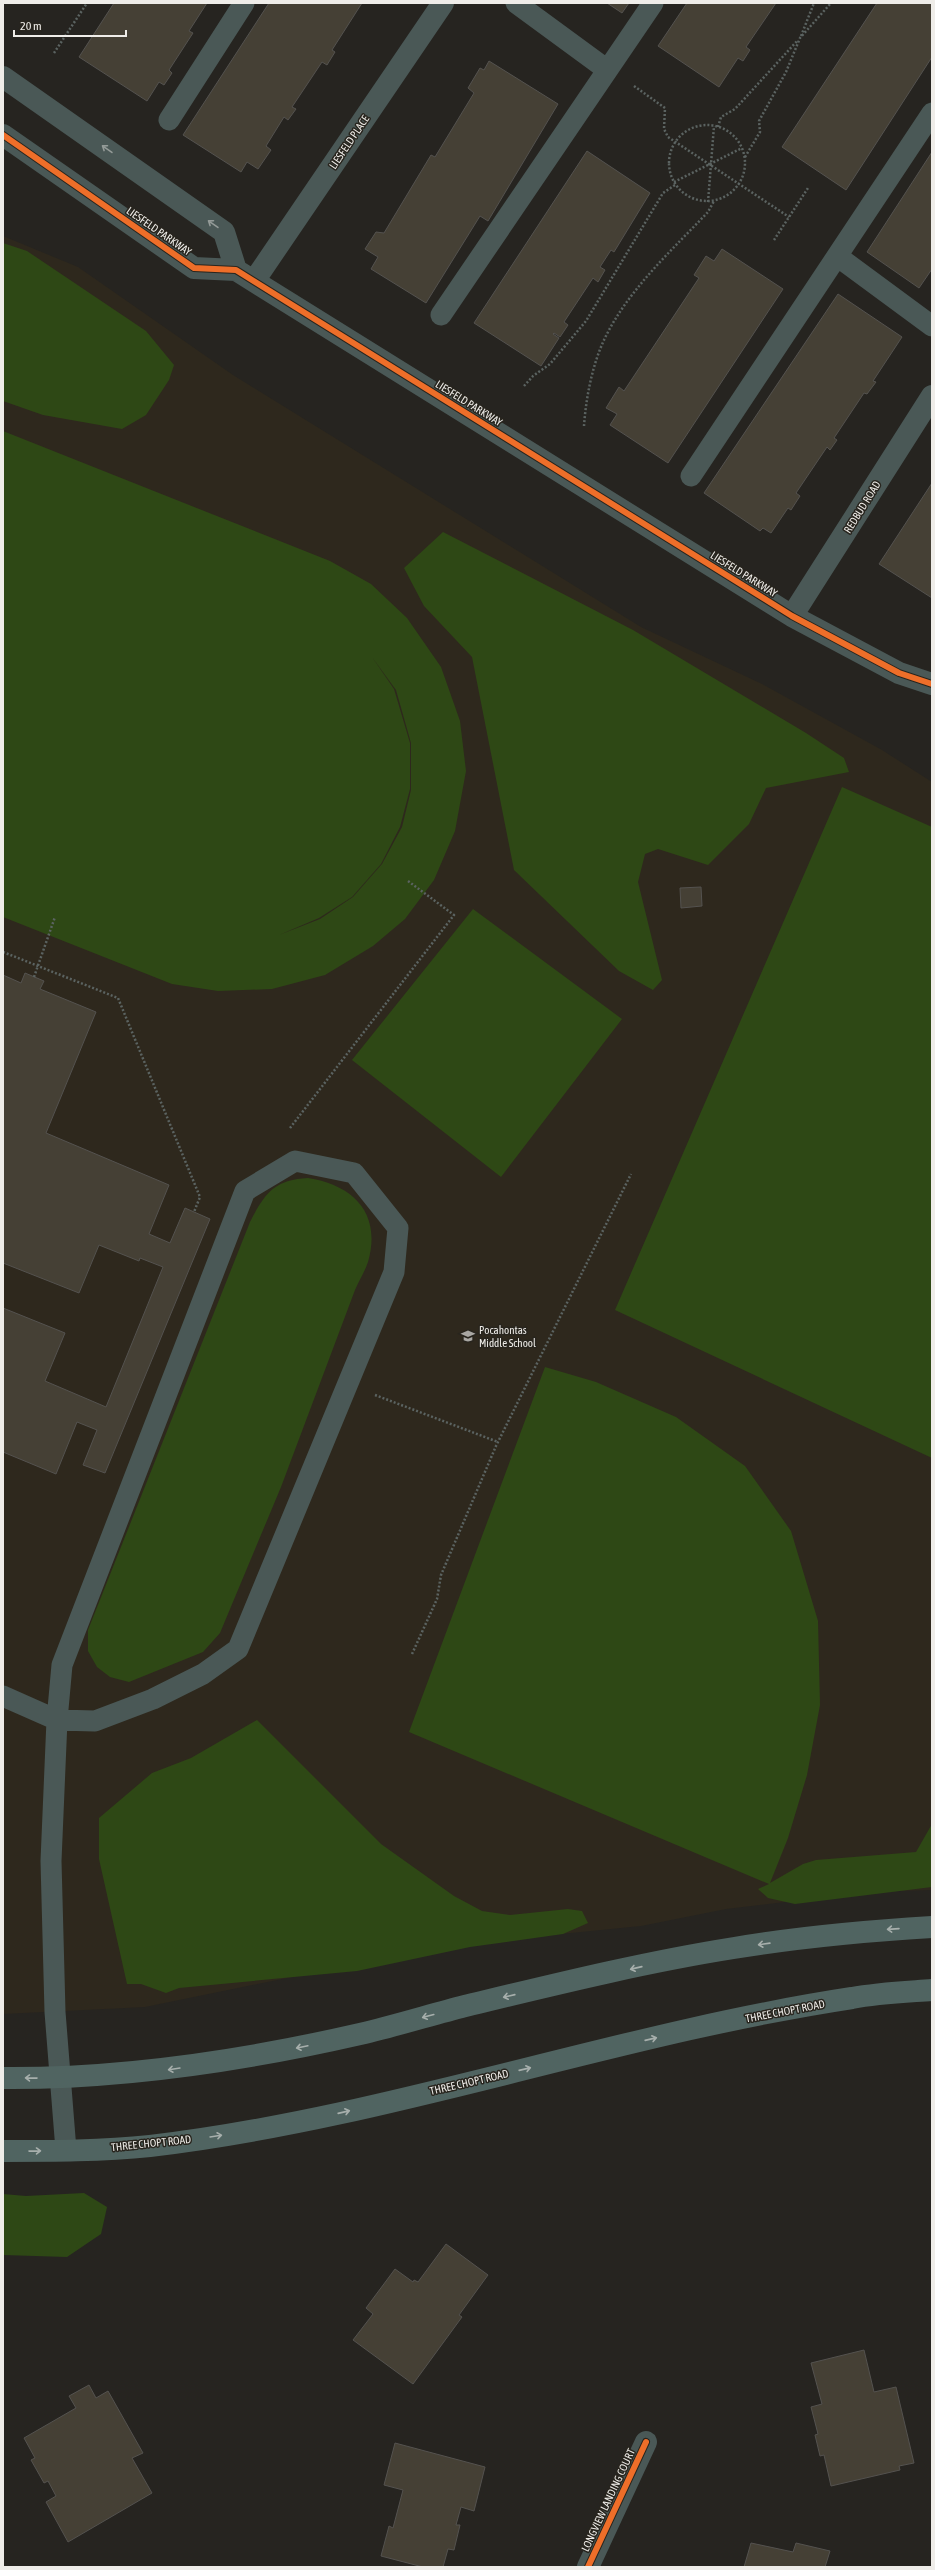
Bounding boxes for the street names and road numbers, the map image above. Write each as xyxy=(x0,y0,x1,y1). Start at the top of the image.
street label: LIESFELD PLACE xyxy=(327,113,372,171)
street label: LIESFELD PARKWAY xyxy=(124,204,194,258)
street label: LIESFELD PARKWAY xyxy=(434,378,505,428)
street label: REDBUD ROAD xyxy=(841,479,883,535)
street label: LIESFELD PARKWAY xyxy=(709,549,780,599)
street label: THREE CHOPT ROAD xyxy=(744,1997,826,2025)
street label: THREE CHOPT ROAD xyxy=(428,2067,510,2097)
street label: THREE CHOPT ROAD xyxy=(110,2133,192,2153)
street label: LONGVIEW LANDING COURT xyxy=(579,2447,637,2553)

